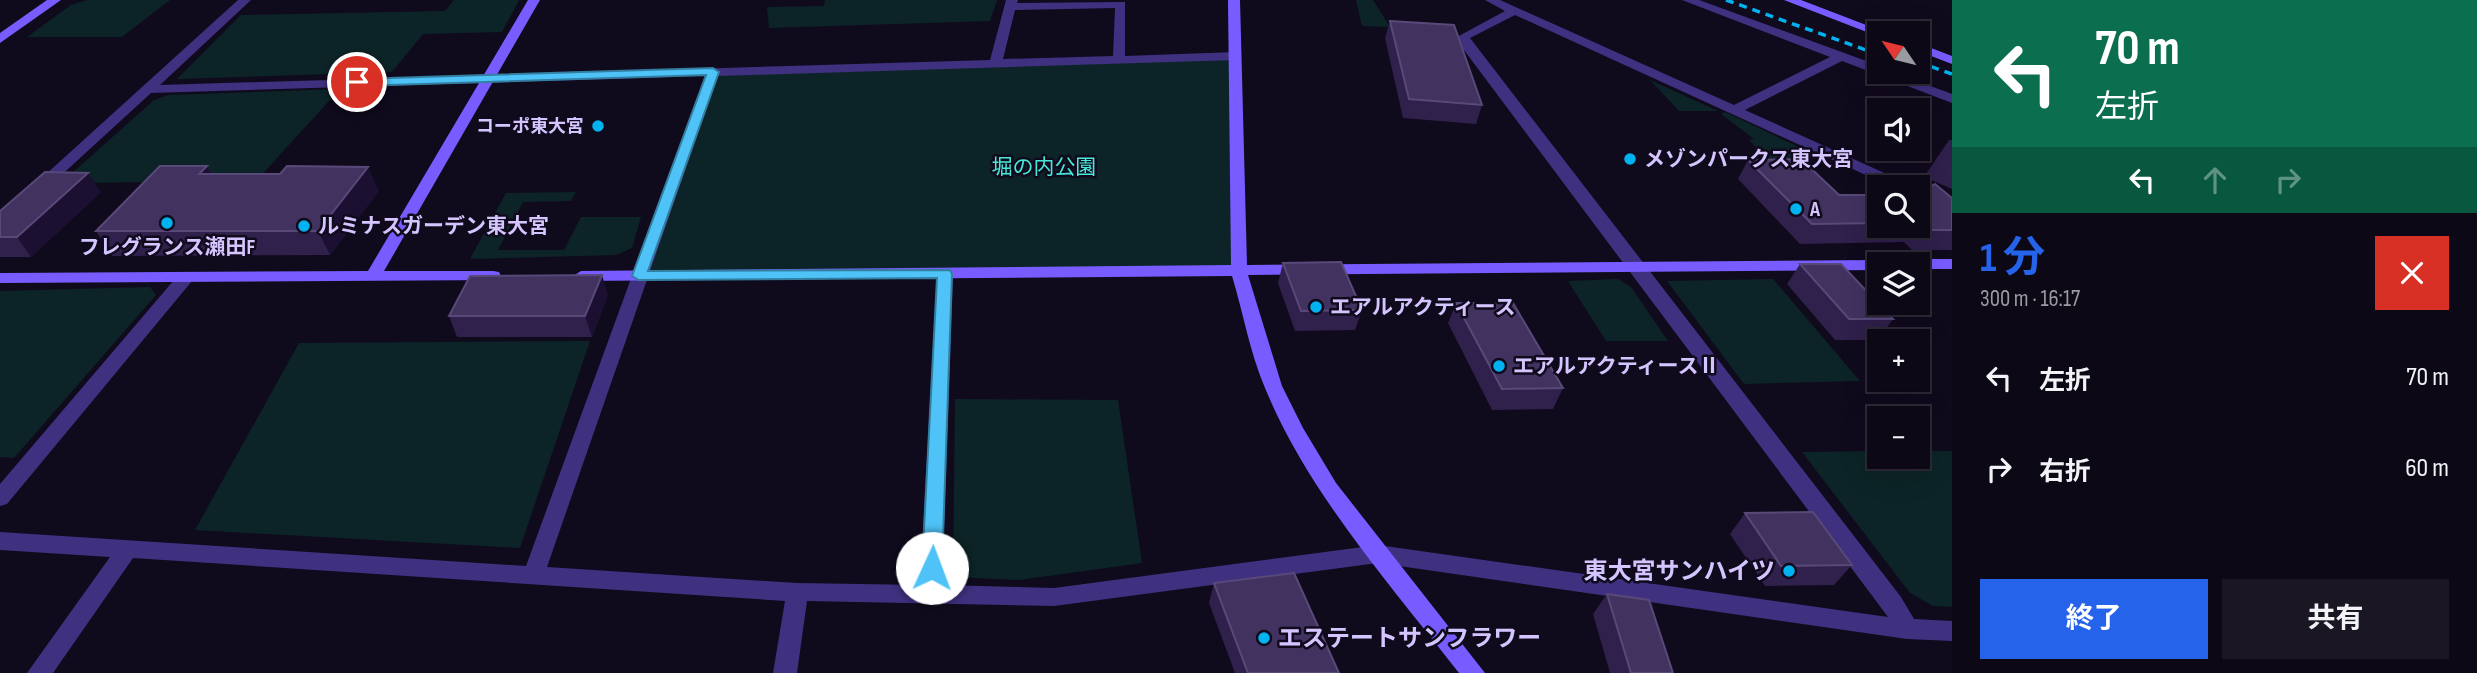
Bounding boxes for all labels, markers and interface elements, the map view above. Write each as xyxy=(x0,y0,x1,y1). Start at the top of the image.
text: 70 m xyxy=(2095,20,2180,79)
north arrow xyxy=(1867,21,1930,84)
map controls xyxy=(1867,21,1930,469)
icon: left xyxy=(1980,28,2071,119)
pin xyxy=(327,52,387,112)
icon: arrive xyxy=(338,63,376,101)
text: 左折 xyxy=(2095,88,2159,127)
button: sound xyxy=(1867,98,1930,161)
place label: コーポ東大宮 xyxy=(476,116,584,137)
marker: コーポ東大宮 xyxy=(590,118,606,134)
place label: メゾンパークス東大宮 xyxy=(1644,147,1853,172)
marker: メゾンパークス東大宮 xyxy=(1622,151,1638,167)
park label: 堀の内公園 xyxy=(992,155,1097,180)
icon: left xyxy=(2123,161,2161,199)
icon: ahead xyxy=(2196,161,2234,199)
icon: right xyxy=(2269,161,2307,199)
button: search xyxy=(1867,175,1930,238)
place label: A xyxy=(1809,197,1821,222)
marker: A xyxy=(1788,201,1804,217)
place label: ルミナスガーデン東大宮 xyxy=(318,214,549,239)
marker: フレグランス瀬田F xyxy=(159,215,175,231)
marker: ルミナスガーデン東大宮 xyxy=(296,218,312,234)
text: 1 分 xyxy=(1980,233,2045,284)
place label: フレグランス瀬田F xyxy=(79,235,255,260)
button: close xyxy=(2375,236,2449,310)
button: layers xyxy=(1867,252,1930,315)
text: 300 m · 16:17 xyxy=(1980,285,2080,313)
place label: エアルアクティース xyxy=(1330,295,1515,320)
marker: エアルアクティース xyxy=(1308,299,1324,315)
button: + xyxy=(1867,329,1930,392)
place label: エアルアクティースⅡ xyxy=(1513,354,1719,379)
marker: エアルアクティースⅡ xyxy=(1491,358,1507,374)
icon: left xyxy=(1980,359,2018,397)
text: 70 m xyxy=(2406,362,2449,393)
text: 左折 xyxy=(2039,366,2091,397)
button: − xyxy=(1867,406,1930,469)
icon: right xyxy=(1980,450,2018,488)
text: 60 m xyxy=(2405,453,2449,484)
text: 右折 xyxy=(2039,457,2091,488)
position arrow xyxy=(895,531,969,605)
place label: 東大宮サンハイツ xyxy=(1583,557,1775,586)
marker: 東大宮サンハイツ xyxy=(1781,563,1797,579)
button: 終了 xyxy=(1980,579,2208,659)
button: 共有 xyxy=(2222,579,2449,659)
place label: エステートサンフラワー xyxy=(1278,624,1541,653)
marker: エステートサンフラワー xyxy=(1256,630,1272,646)

